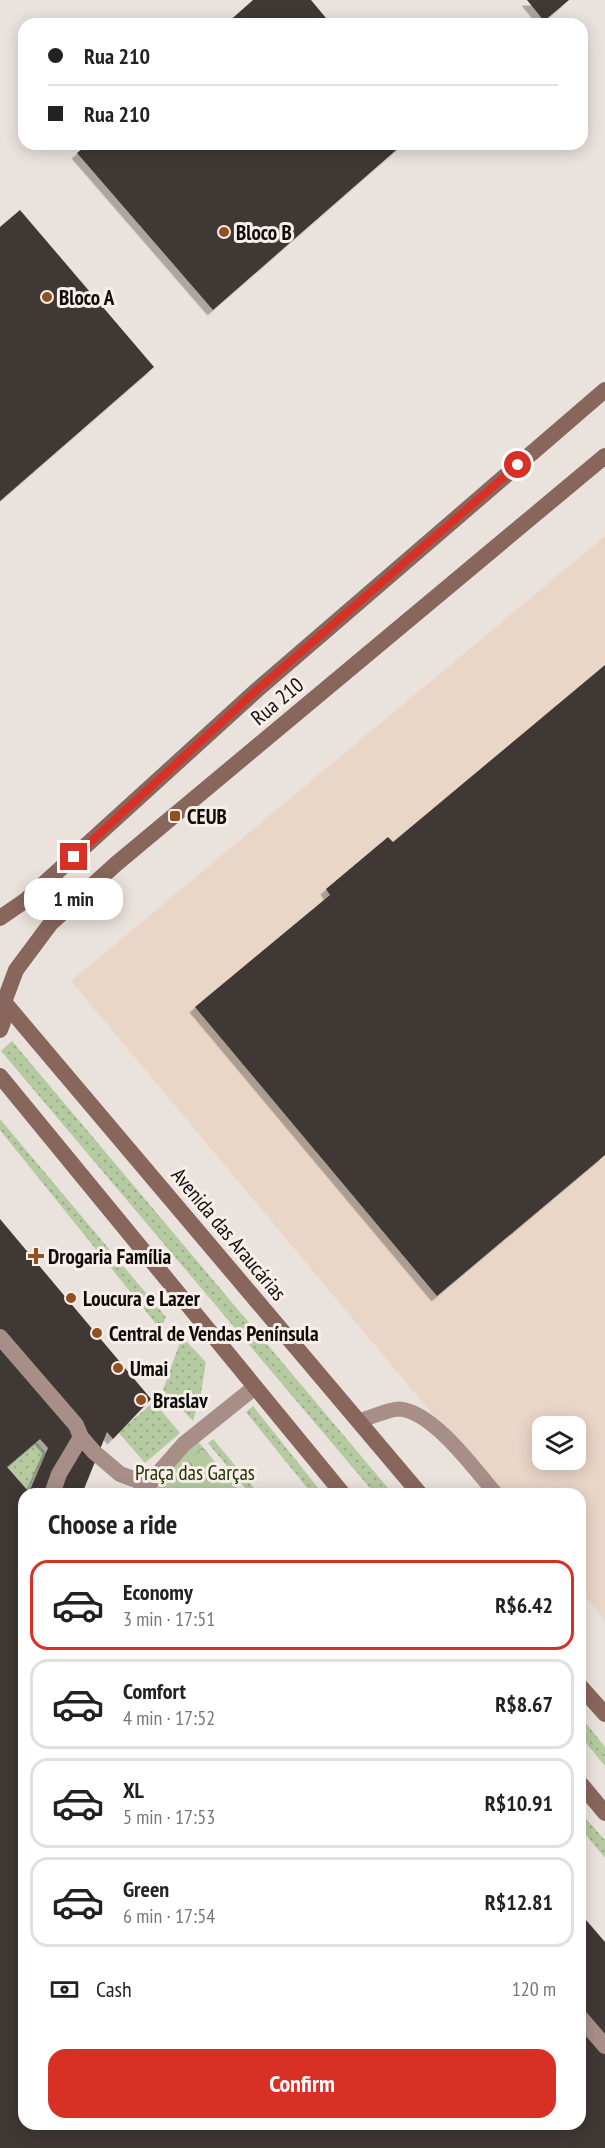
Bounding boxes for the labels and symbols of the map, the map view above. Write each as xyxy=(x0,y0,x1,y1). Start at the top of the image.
place label: Bloco B xyxy=(236,219,292,246)
marker: Bloco B xyxy=(217,225,231,239)
place label: Bloco A xyxy=(59,284,115,311)
marker: Bloco A xyxy=(40,290,54,304)
route start xyxy=(504,451,531,478)
street label: Rua 210 xyxy=(245,671,309,731)
place label: CEUB xyxy=(187,803,227,830)
marker: CEUB xyxy=(168,809,182,823)
route end xyxy=(60,843,87,870)
callout: 1 min xyxy=(25,878,124,920)
street label: Avenida das Araucárias xyxy=(166,1162,292,1306)
place label: Drogaria Família xyxy=(48,1243,172,1270)
marker: Drogaria Família xyxy=(29,1249,43,1263)
place label: Loucura e Lazer xyxy=(83,1285,201,1312)
marker: Loucura e Lazer xyxy=(64,1291,78,1305)
place label: Central de Vendas Península xyxy=(109,1320,319,1347)
marker: Central de Vendas Península xyxy=(90,1326,104,1340)
place label: Umai xyxy=(130,1355,168,1382)
marker: Umai xyxy=(111,1361,125,1375)
place label: Braslav xyxy=(153,1387,208,1414)
marker: Braslav xyxy=(134,1393,148,1407)
park label: Praça das Garças xyxy=(135,1459,255,1486)

